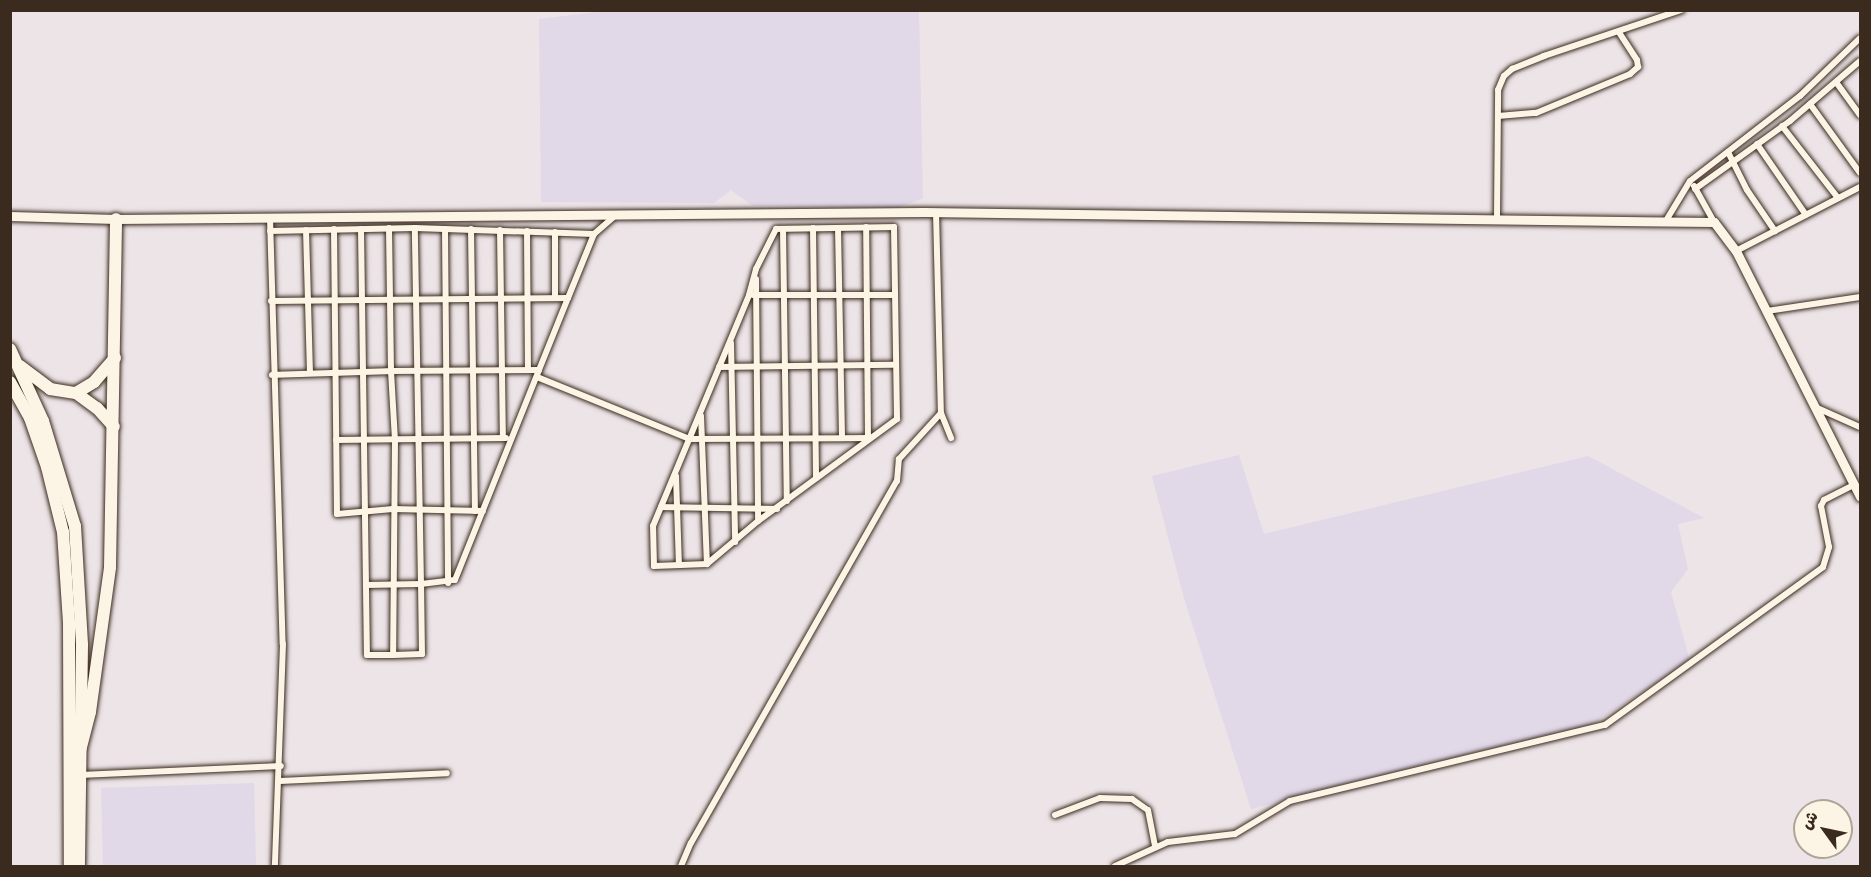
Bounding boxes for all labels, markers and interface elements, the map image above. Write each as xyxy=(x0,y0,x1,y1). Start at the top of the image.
north arrow xyxy=(1793,799,1853,859)
text: ش xyxy=(1797,808,1822,833)

